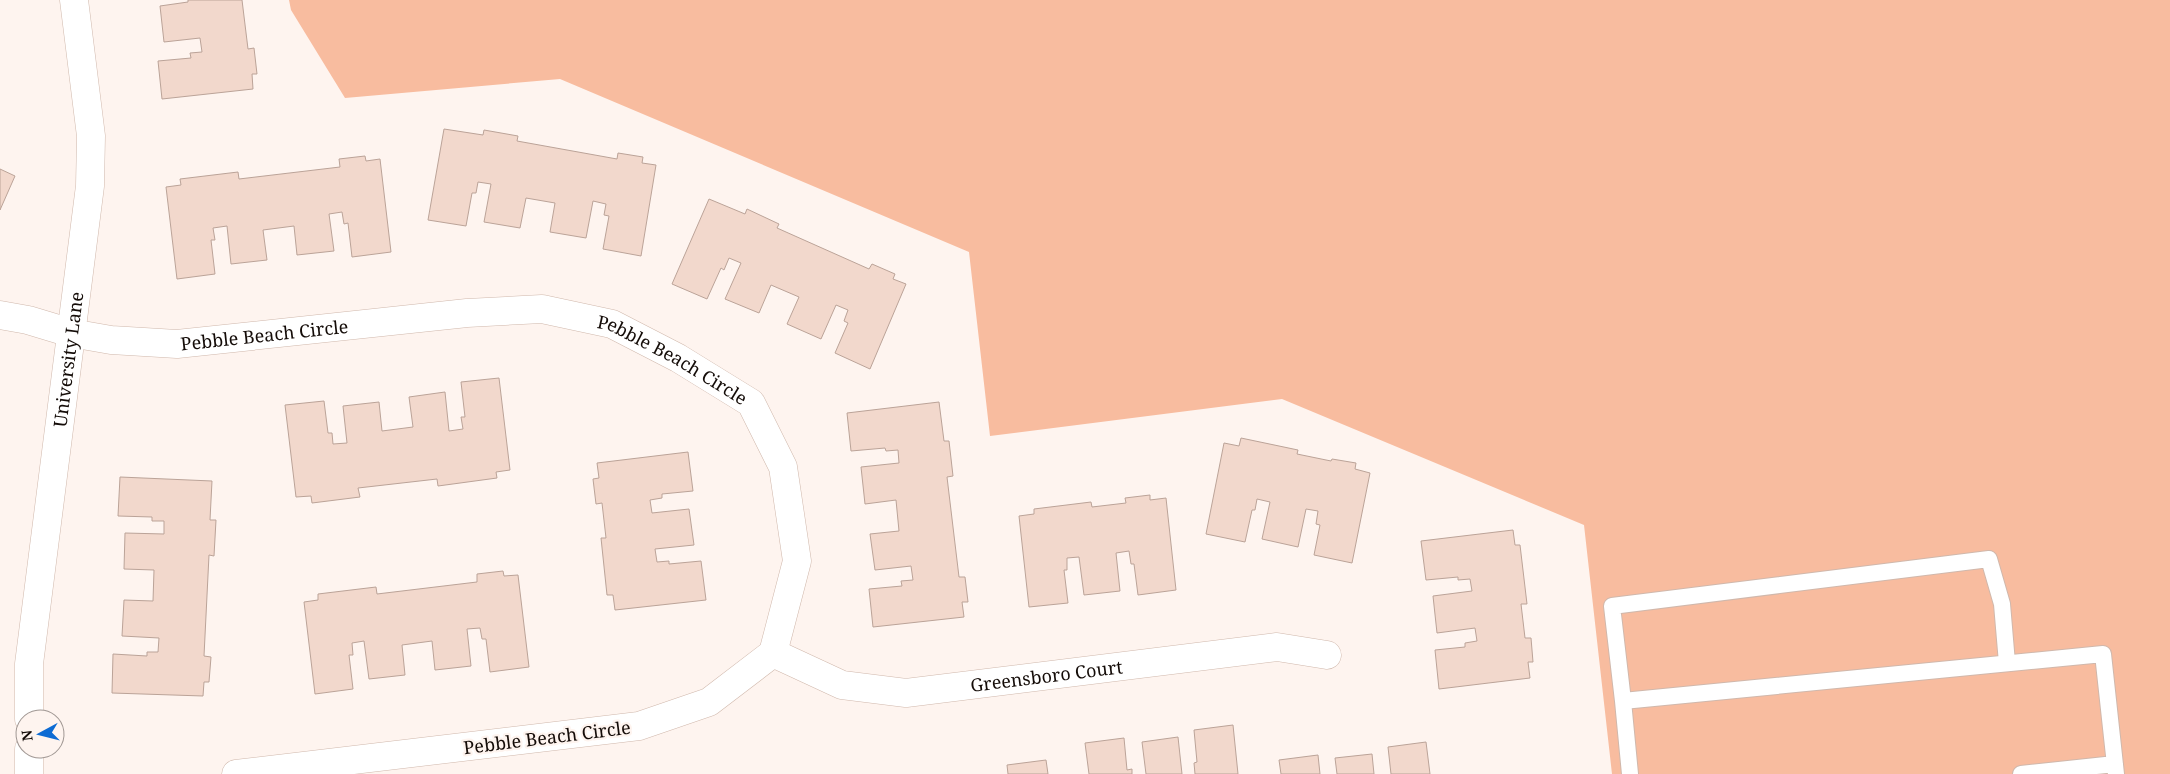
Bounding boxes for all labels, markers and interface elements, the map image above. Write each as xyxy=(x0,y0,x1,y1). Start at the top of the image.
street label: University Lane xyxy=(47,290,88,429)
street label: Pebble Beach Circle xyxy=(595,309,752,410)
street label: Pebble Beach Circle xyxy=(179,314,349,356)
street label: Greensboro Court xyxy=(969,654,1124,697)
north arrow xyxy=(15,709,65,759)
street label: Pebble Beach Circle xyxy=(462,715,632,759)
text: N xyxy=(16,729,37,742)

